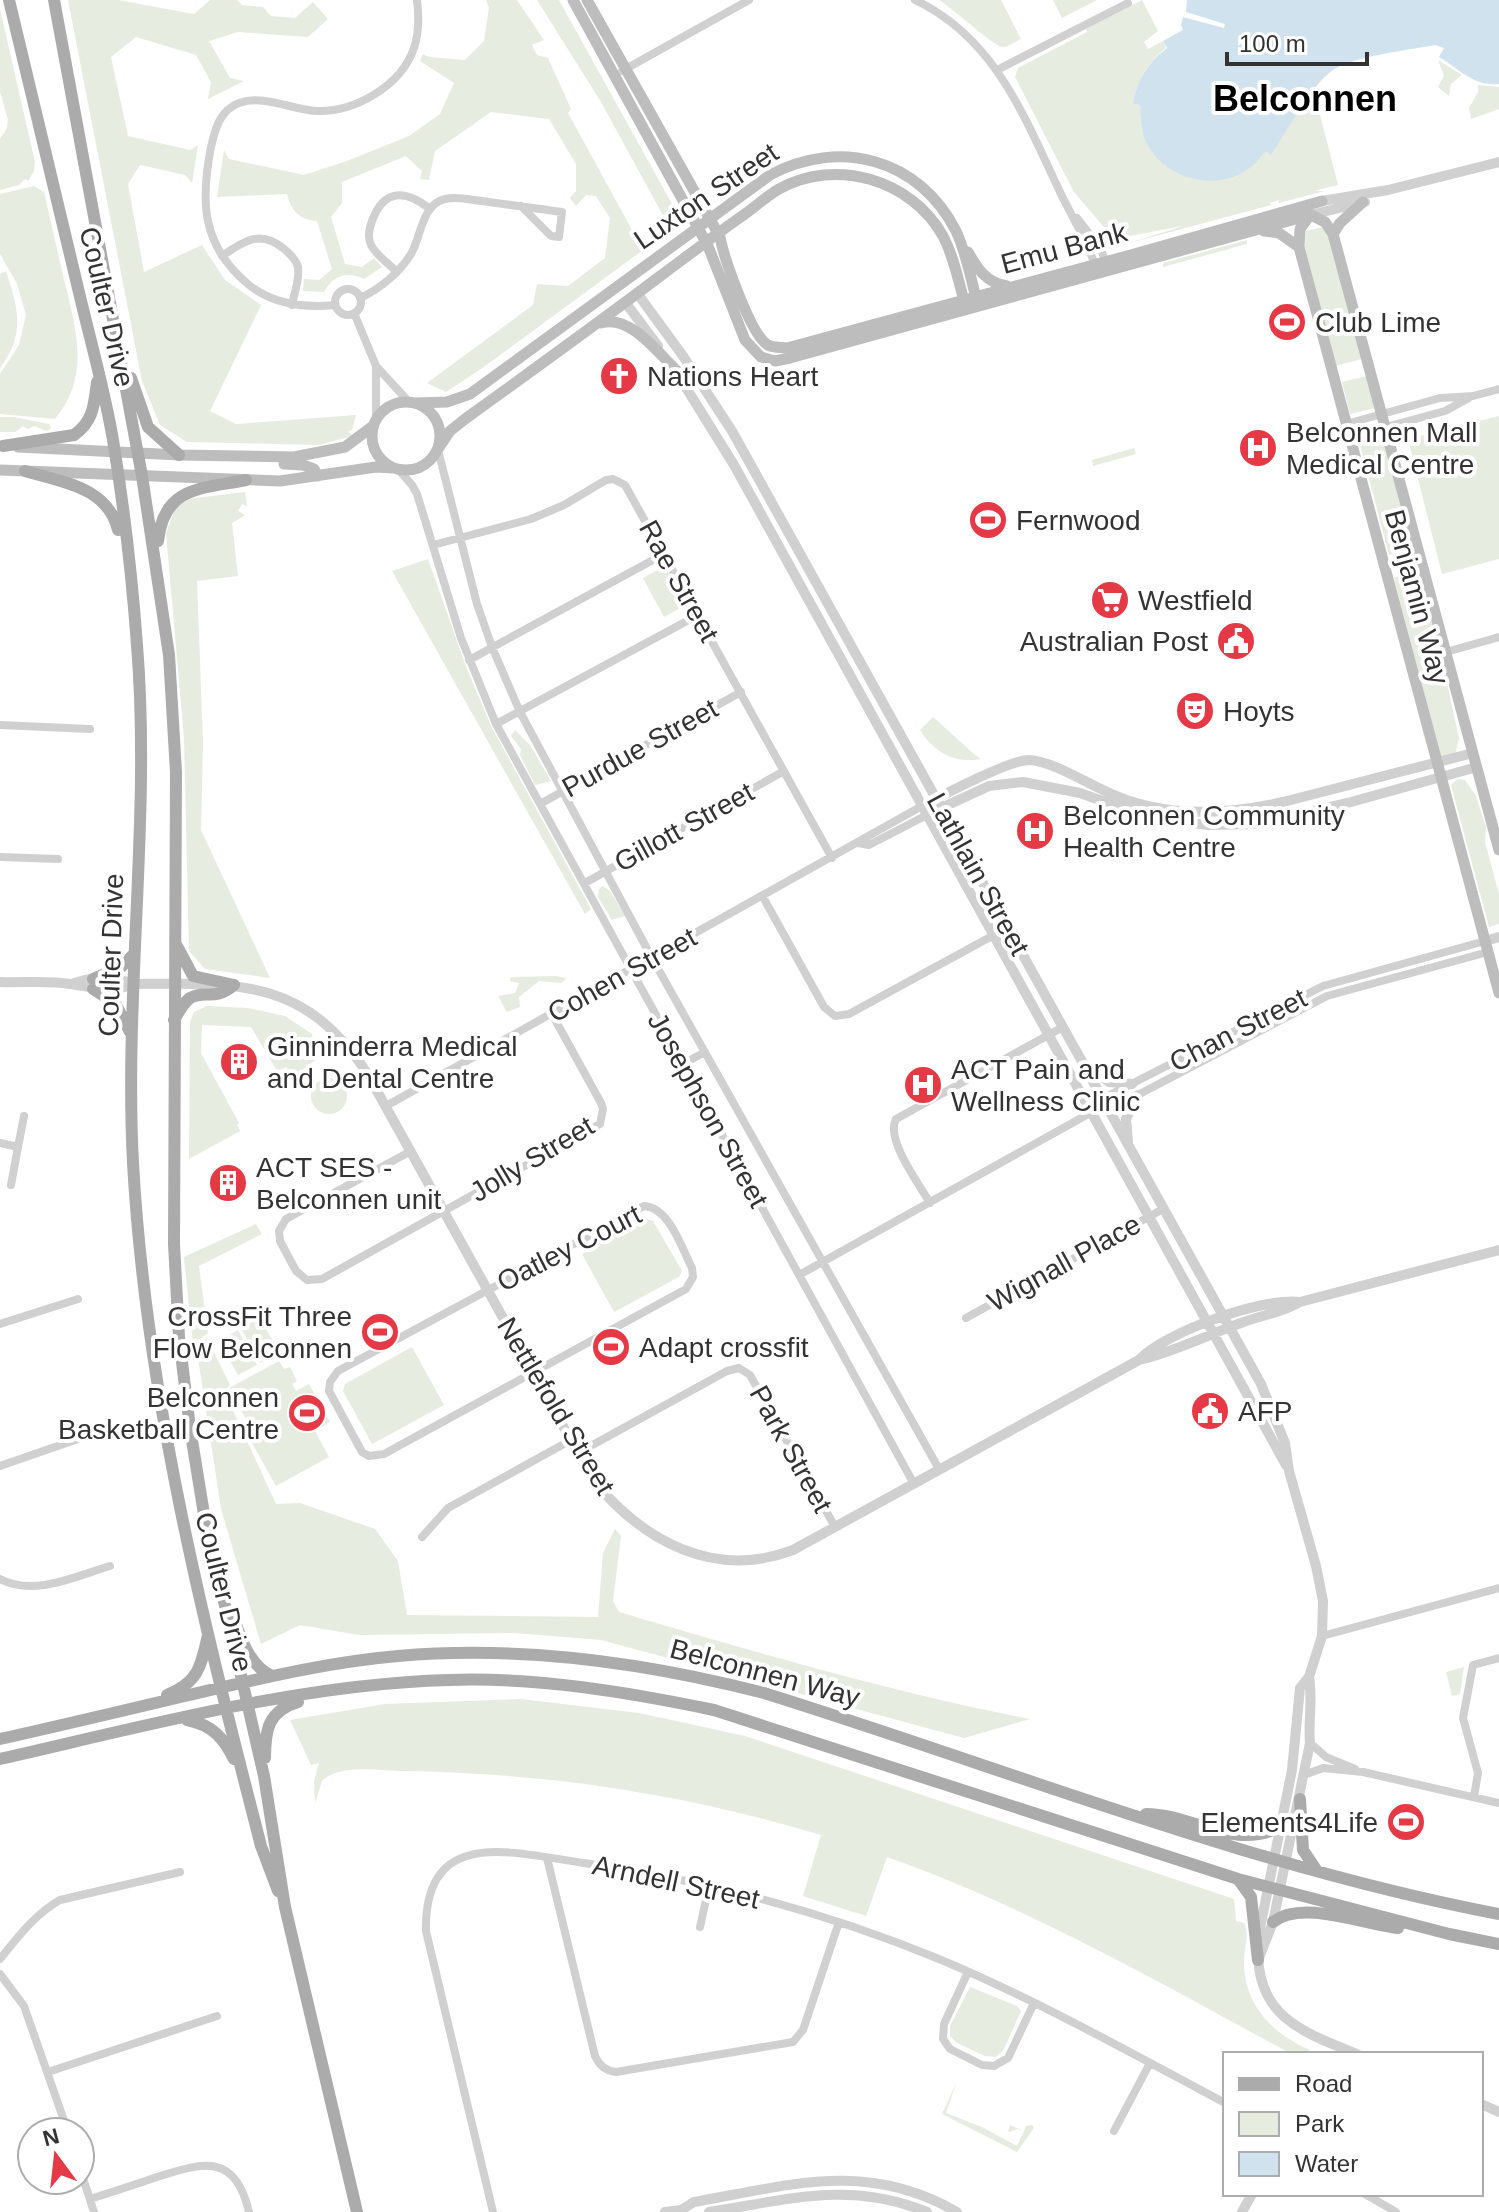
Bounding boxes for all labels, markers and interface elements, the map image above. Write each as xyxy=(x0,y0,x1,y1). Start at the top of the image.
scale bar xyxy=(1227,16,1367,66)
text: 100 m xyxy=(1239,30,1306,57)
district label: Belconnen xyxy=(1213,78,1397,119)
street label: Luxton Street xyxy=(628,136,784,255)
street label: Emu Bank xyxy=(998,216,1131,280)
street label: Coulter Drive xyxy=(74,224,140,390)
sports icon: Club Lime xyxy=(1266,301,1308,343)
place label: Club Lime xyxy=(1315,307,1441,338)
church icon: Nations Heart xyxy=(598,355,640,397)
place label: Nations Heart xyxy=(647,361,818,392)
place label: Belconnen Mall Medical Centre xyxy=(1286,417,1477,480)
hospital icon: Belconnen Mall Medical Centre xyxy=(1237,427,1279,469)
sports icon: Fernwood xyxy=(967,499,1009,541)
place label: Fernwood xyxy=(1016,505,1141,536)
street label: Benjamin Way xyxy=(1379,506,1455,688)
street label: Rae Street xyxy=(633,515,725,647)
supermarket icon: Westfield xyxy=(1089,579,1131,621)
place label: Westfield xyxy=(1138,585,1253,616)
public building icon: Australian Post xyxy=(1215,620,1257,662)
place label: Australian Post xyxy=(1020,626,1208,657)
theatre icon: Hoyts xyxy=(1174,690,1216,732)
street label: Purdue Street xyxy=(557,692,723,803)
place label: Hoyts xyxy=(1223,696,1295,727)
street label: Gillott Street xyxy=(609,776,759,878)
street label: Lathlain Street xyxy=(921,788,1035,961)
place label: Belconnen Community Health Centre xyxy=(1063,800,1345,863)
hospital icon: Belconnen Community Health Centre xyxy=(1014,810,1056,852)
street label: Coulter Drive xyxy=(93,873,129,1037)
street label: Cohen Street xyxy=(542,921,702,1029)
street label: Chan Street xyxy=(1164,982,1312,1078)
street label: Josephson Street xyxy=(642,1007,774,1213)
place label: Ginninderra Medical and Dental Centre xyxy=(267,1031,518,1094)
building icon: Ginninderra Medical and Dental Centre xyxy=(218,1041,260,1083)
place label: ACT Pain and Wellness Clinic xyxy=(951,1054,1140,1117)
hospital icon: ACT Pain and Wellness Clinic xyxy=(902,1064,944,1106)
street label: Jolly Street xyxy=(465,1110,600,1208)
place label: ACT SES - Belconnen unit xyxy=(256,1152,441,1215)
building icon: ACT SES - Belconnen unit xyxy=(207,1162,249,1204)
street label: Oatley Court xyxy=(492,1198,646,1297)
street label: Wignall Place xyxy=(982,1208,1146,1318)
place label: CrossFit Three Flow Belconnen xyxy=(153,1301,352,1364)
sports icon: CrossFit Three Flow Belconnen xyxy=(359,1311,401,1353)
street label: Nettlefold Street xyxy=(491,1312,621,1500)
sports icon: Adapt crossfit xyxy=(590,1326,632,1368)
place label: Adapt crossfit xyxy=(639,1332,809,1363)
street label: Park Street xyxy=(743,1380,839,1518)
place label: Belconnen Basketball Centre xyxy=(58,1382,279,1445)
public building icon: AFP xyxy=(1189,1390,1231,1432)
sports icon: Belconnen Basketball Centre xyxy=(286,1392,328,1434)
place label: AFP xyxy=(1238,1396,1292,1427)
street label: Coulter Drive xyxy=(189,1509,259,1675)
street label: Belconnen Way xyxy=(667,1633,863,1713)
sports icon: Elements4Life xyxy=(1385,1801,1427,1843)
place label: Elements4Life xyxy=(1201,1807,1378,1838)
street label: Arndell Street xyxy=(590,1849,762,1915)
legend xyxy=(1223,2052,1483,2196)
text: Road xyxy=(1295,2070,1352,2097)
text: Park xyxy=(1295,2110,1345,2137)
north arrow xyxy=(16,2116,96,2196)
text: N xyxy=(40,2123,62,2151)
text: Water xyxy=(1295,2150,1358,2177)

